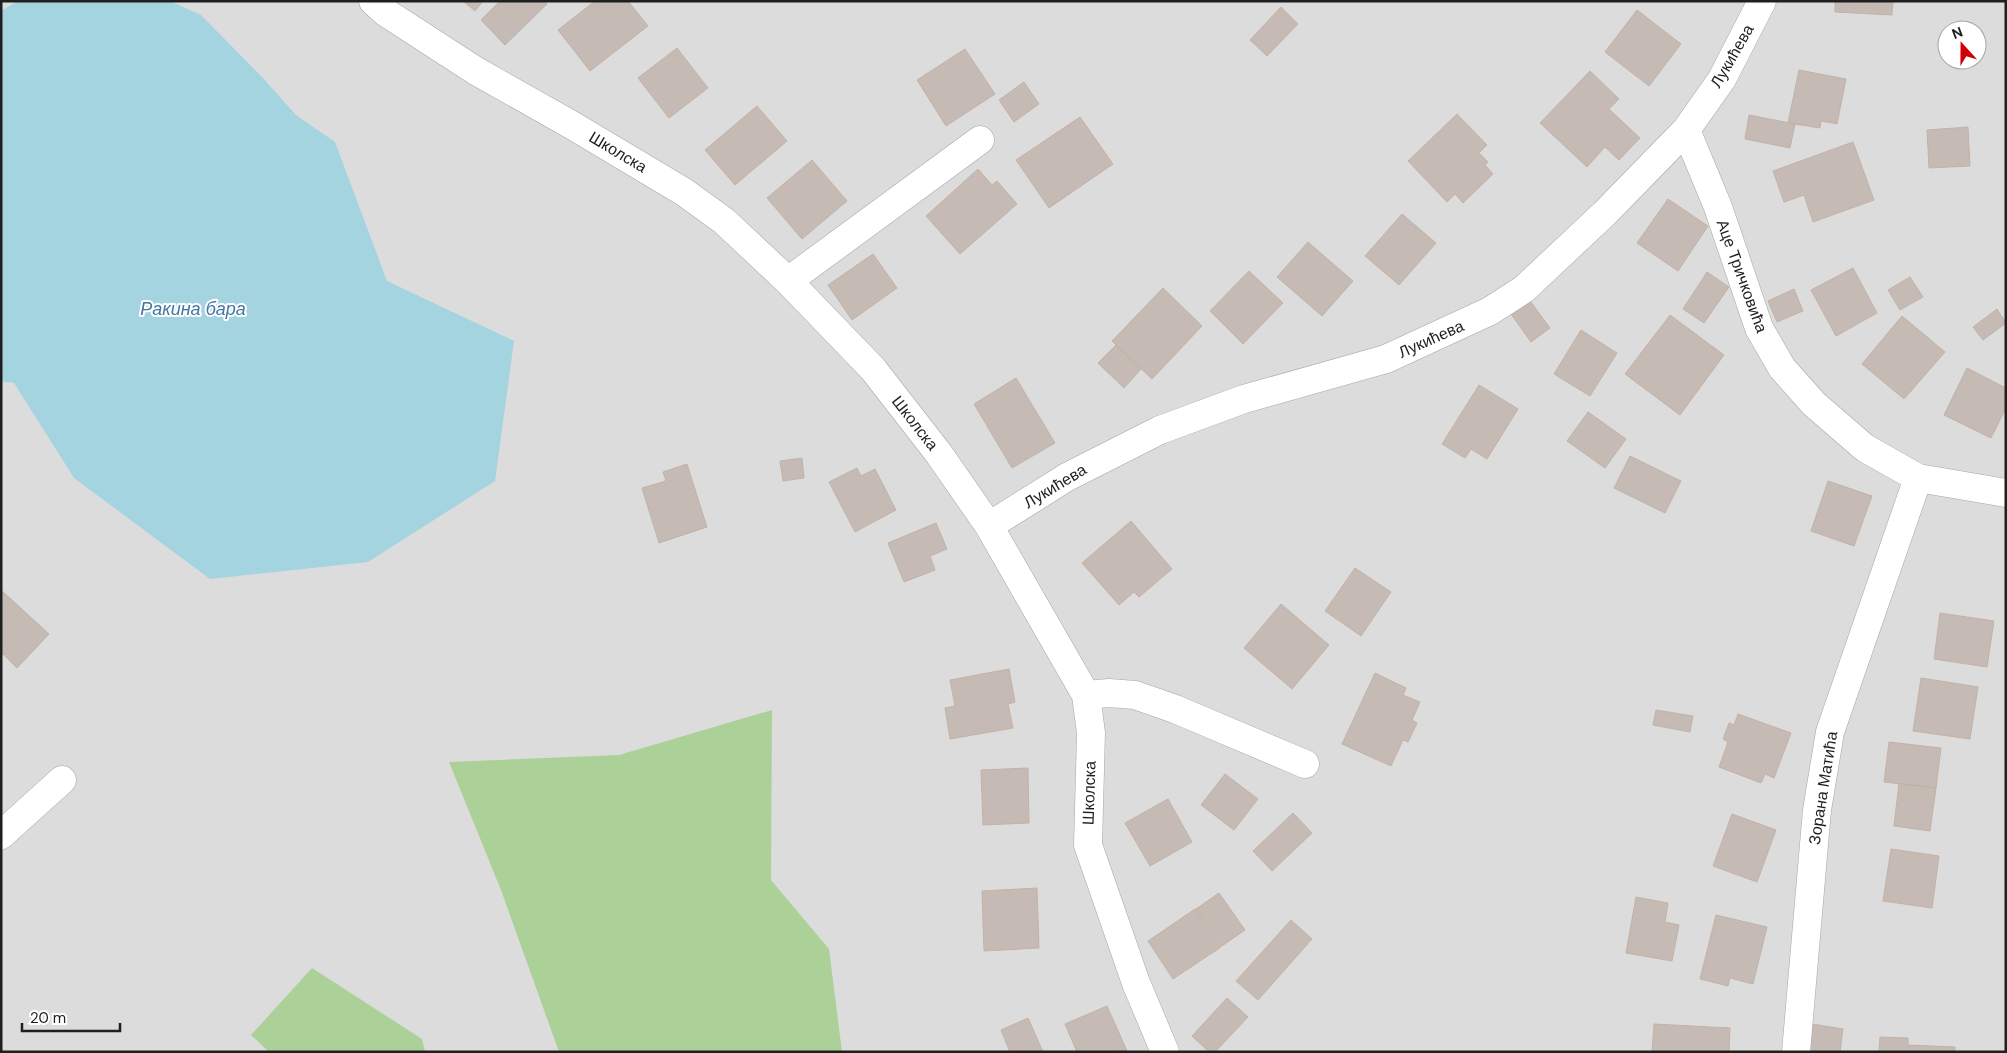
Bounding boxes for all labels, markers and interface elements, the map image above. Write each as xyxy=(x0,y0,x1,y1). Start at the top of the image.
north arrow xyxy=(1937,20,1987,70)
street label: Лукићева xyxy=(1705,21,1759,91)
text: N xyxy=(1949,23,1965,43)
street label: Школска xyxy=(585,127,651,178)
street label: Аце Тричковића xyxy=(1712,216,1772,336)
water label: Ракина бара xyxy=(140,297,246,321)
street label: Лукићева xyxy=(1395,315,1467,363)
street label: Школска xyxy=(887,391,943,455)
street label: Лукићева xyxy=(1020,459,1090,513)
street label: Зорана Матића xyxy=(1804,730,1842,846)
street label: Школска xyxy=(1077,761,1101,825)
scale bar xyxy=(22,1000,120,1032)
text: 20 m xyxy=(30,1008,66,1028)

